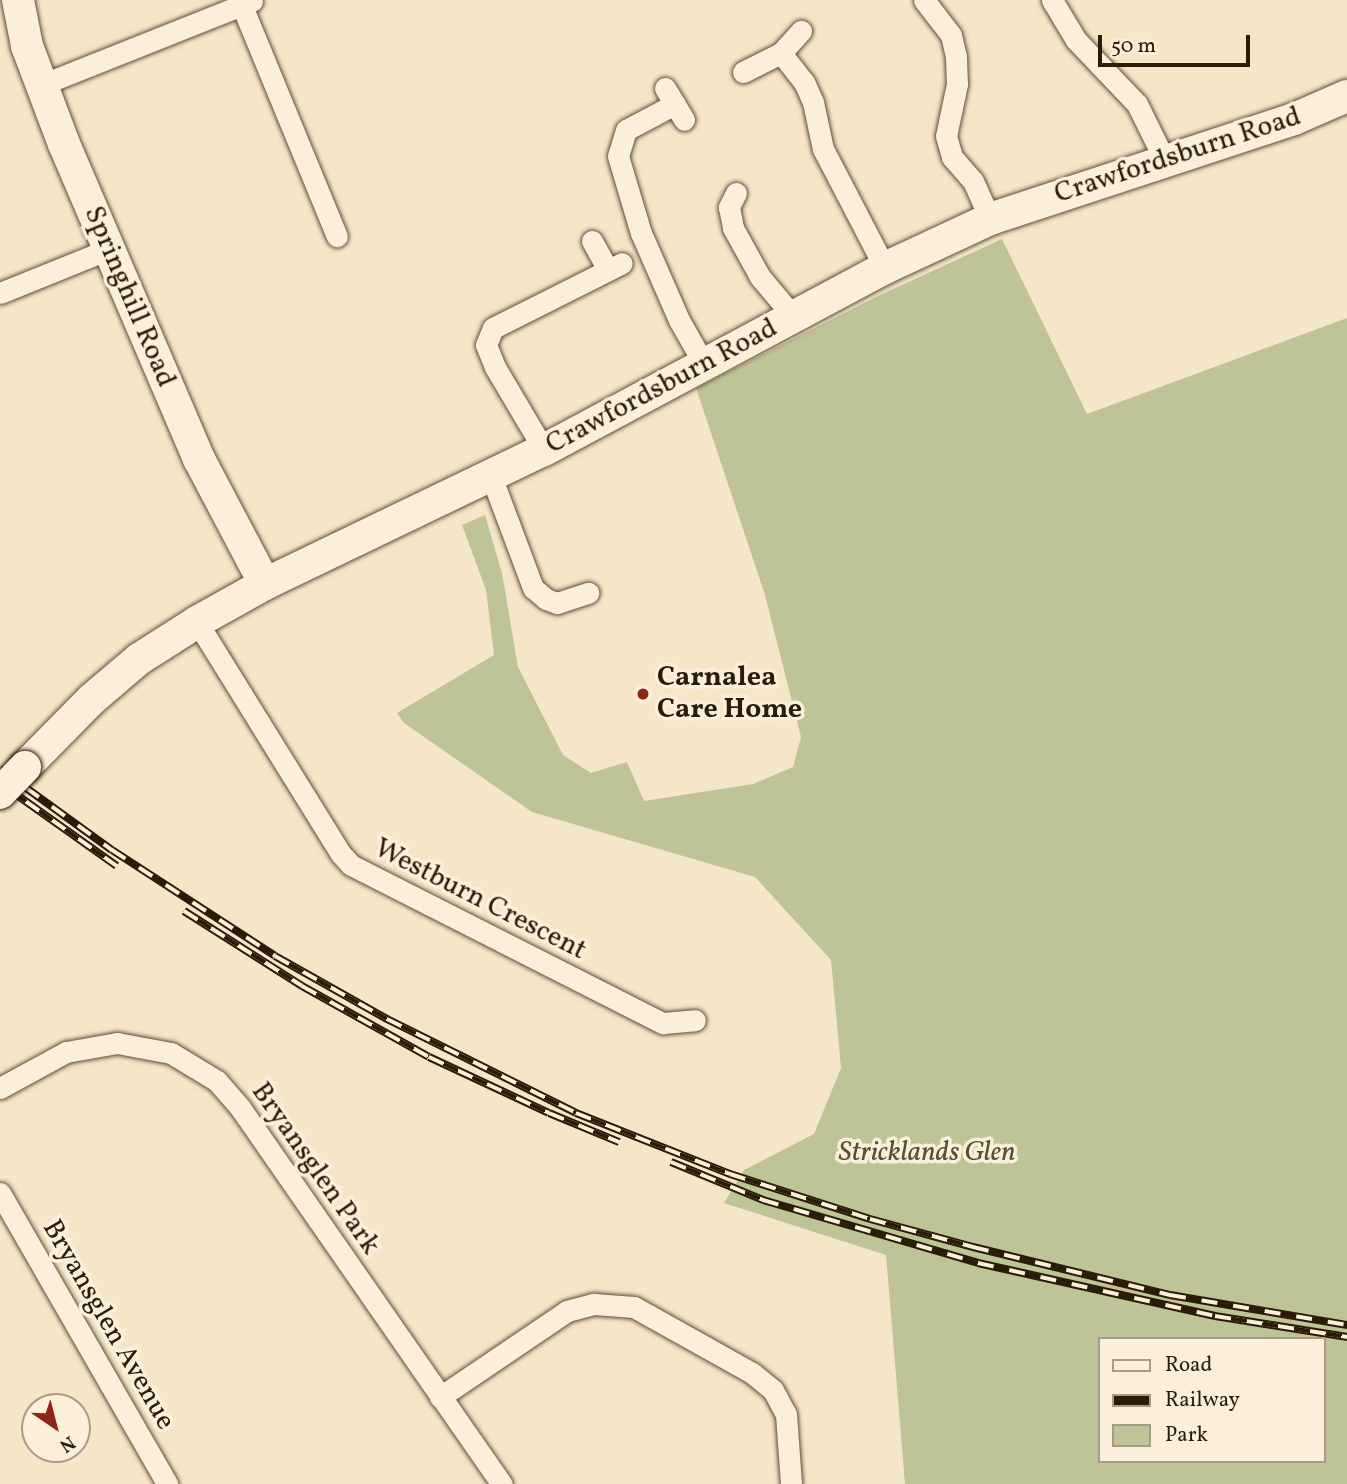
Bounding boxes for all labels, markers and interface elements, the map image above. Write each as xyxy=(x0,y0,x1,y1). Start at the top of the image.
scale bar xyxy=(1102,21,1254,65)
text: 50 m xyxy=(1111,32,1156,61)
street label: Crawfordsburn Road xyxy=(1051,100,1305,212)
street label: Springhill Road xyxy=(76,201,182,393)
street label: Crawfordsburn Road xyxy=(541,312,783,462)
place label: Carnalea Care Home xyxy=(657,661,802,727)
marker: Carnalea Care Home xyxy=(635,686,651,702)
street label: Westburn Crescent xyxy=(368,832,592,968)
street label: Bryansglen Park xyxy=(243,1076,387,1262)
park label: Stricklands Glen xyxy=(839,1136,1015,1170)
street label: Bryansglen Avenue xyxy=(34,1214,182,1436)
legend xyxy=(1098,1337,1326,1463)
text: Road xyxy=(1165,1351,1212,1380)
text: Railway xyxy=(1165,1386,1240,1415)
north arrow xyxy=(21,1393,91,1463)
text: Park xyxy=(1165,1421,1208,1450)
text: N xyxy=(54,1429,80,1458)

